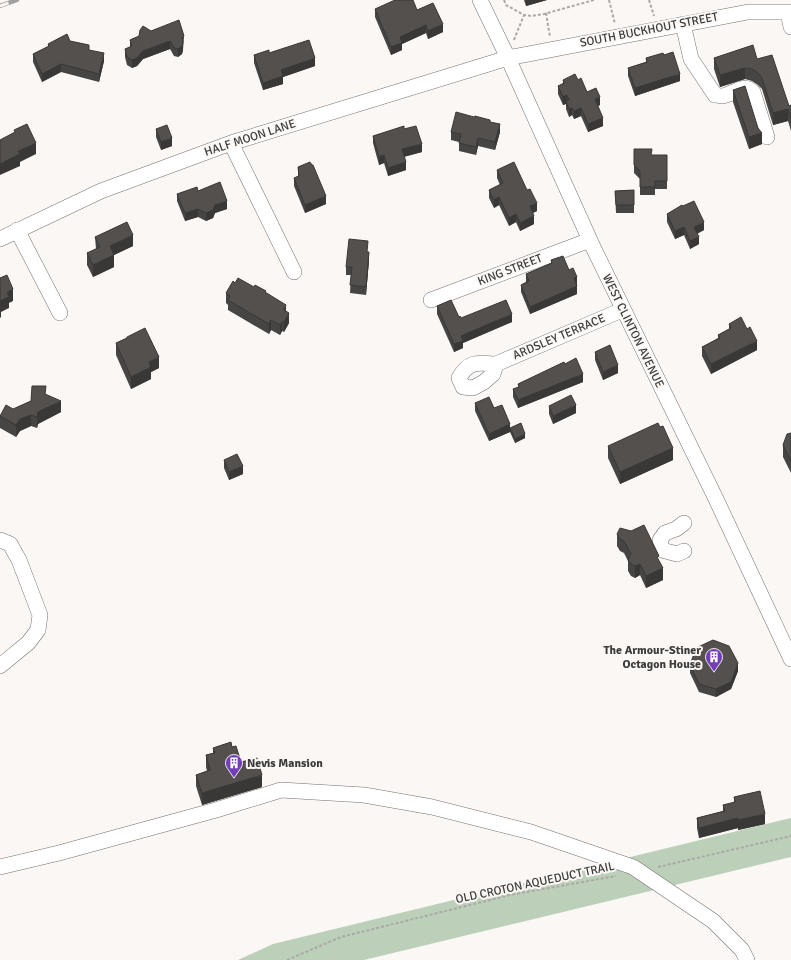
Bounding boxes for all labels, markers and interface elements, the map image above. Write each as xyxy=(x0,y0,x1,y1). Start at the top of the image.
street label: SOUTH BUCKHOUT STREET xyxy=(579,9,719,51)
street label: HALF MOON LANE xyxy=(202,116,298,160)
street label: KING STREET xyxy=(476,251,545,289)
street label: WEST CLINTON AVENUE xyxy=(599,272,667,390)
street label: ARDSLEY TERRACE xyxy=(511,311,608,363)
place label: The Armour-Stiner Octagon House xyxy=(603,643,701,672)
building icon: The Armour-Stiner Octagon House xyxy=(704,647,724,672)
building icon: Nevis Mansion xyxy=(224,753,244,778)
place label: Nevis Mansion xyxy=(247,756,323,771)
street label: OLD CROTON AQUEDUCT TRAIL xyxy=(454,859,616,907)

